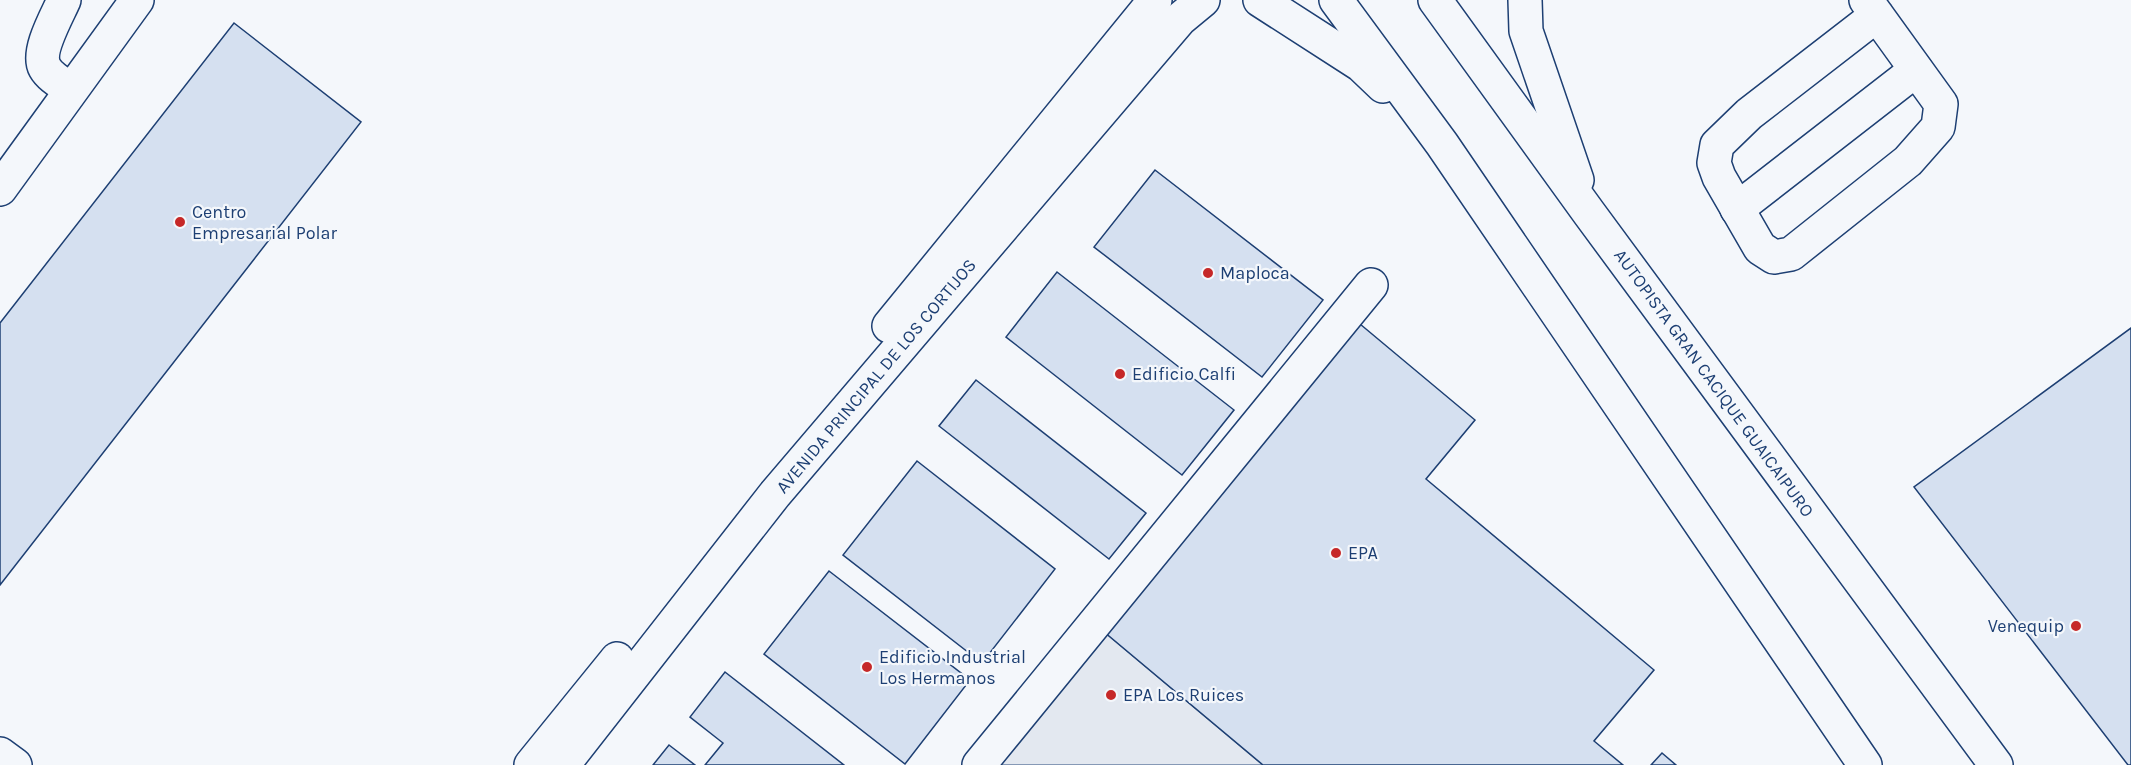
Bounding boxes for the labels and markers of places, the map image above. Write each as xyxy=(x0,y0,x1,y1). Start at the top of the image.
place label: Centro Empresarial Polar xyxy=(192,201,337,244)
marker: Centro Empresarial Polar xyxy=(173,215,187,229)
place label: Maploca xyxy=(1220,262,1290,284)
marker: Maploca xyxy=(1201,266,1215,280)
place label: Edificio Calfi xyxy=(1132,363,1236,385)
marker: Edificio Calfi xyxy=(1113,367,1127,381)
place label: EPA xyxy=(1348,542,1378,564)
marker: EPA xyxy=(1329,546,1343,560)
place label: Venequip xyxy=(1988,615,2064,637)
marker: Venequip xyxy=(2069,619,2083,633)
place label: Edificio Industrial Los Hermanos xyxy=(879,646,1026,689)
marker: Edificio Industrial Los Hermanos xyxy=(860,660,874,674)
place label: EPA Los Ruices xyxy=(1123,684,1244,706)
marker: EPA Los Ruices xyxy=(1104,688,1118,702)

